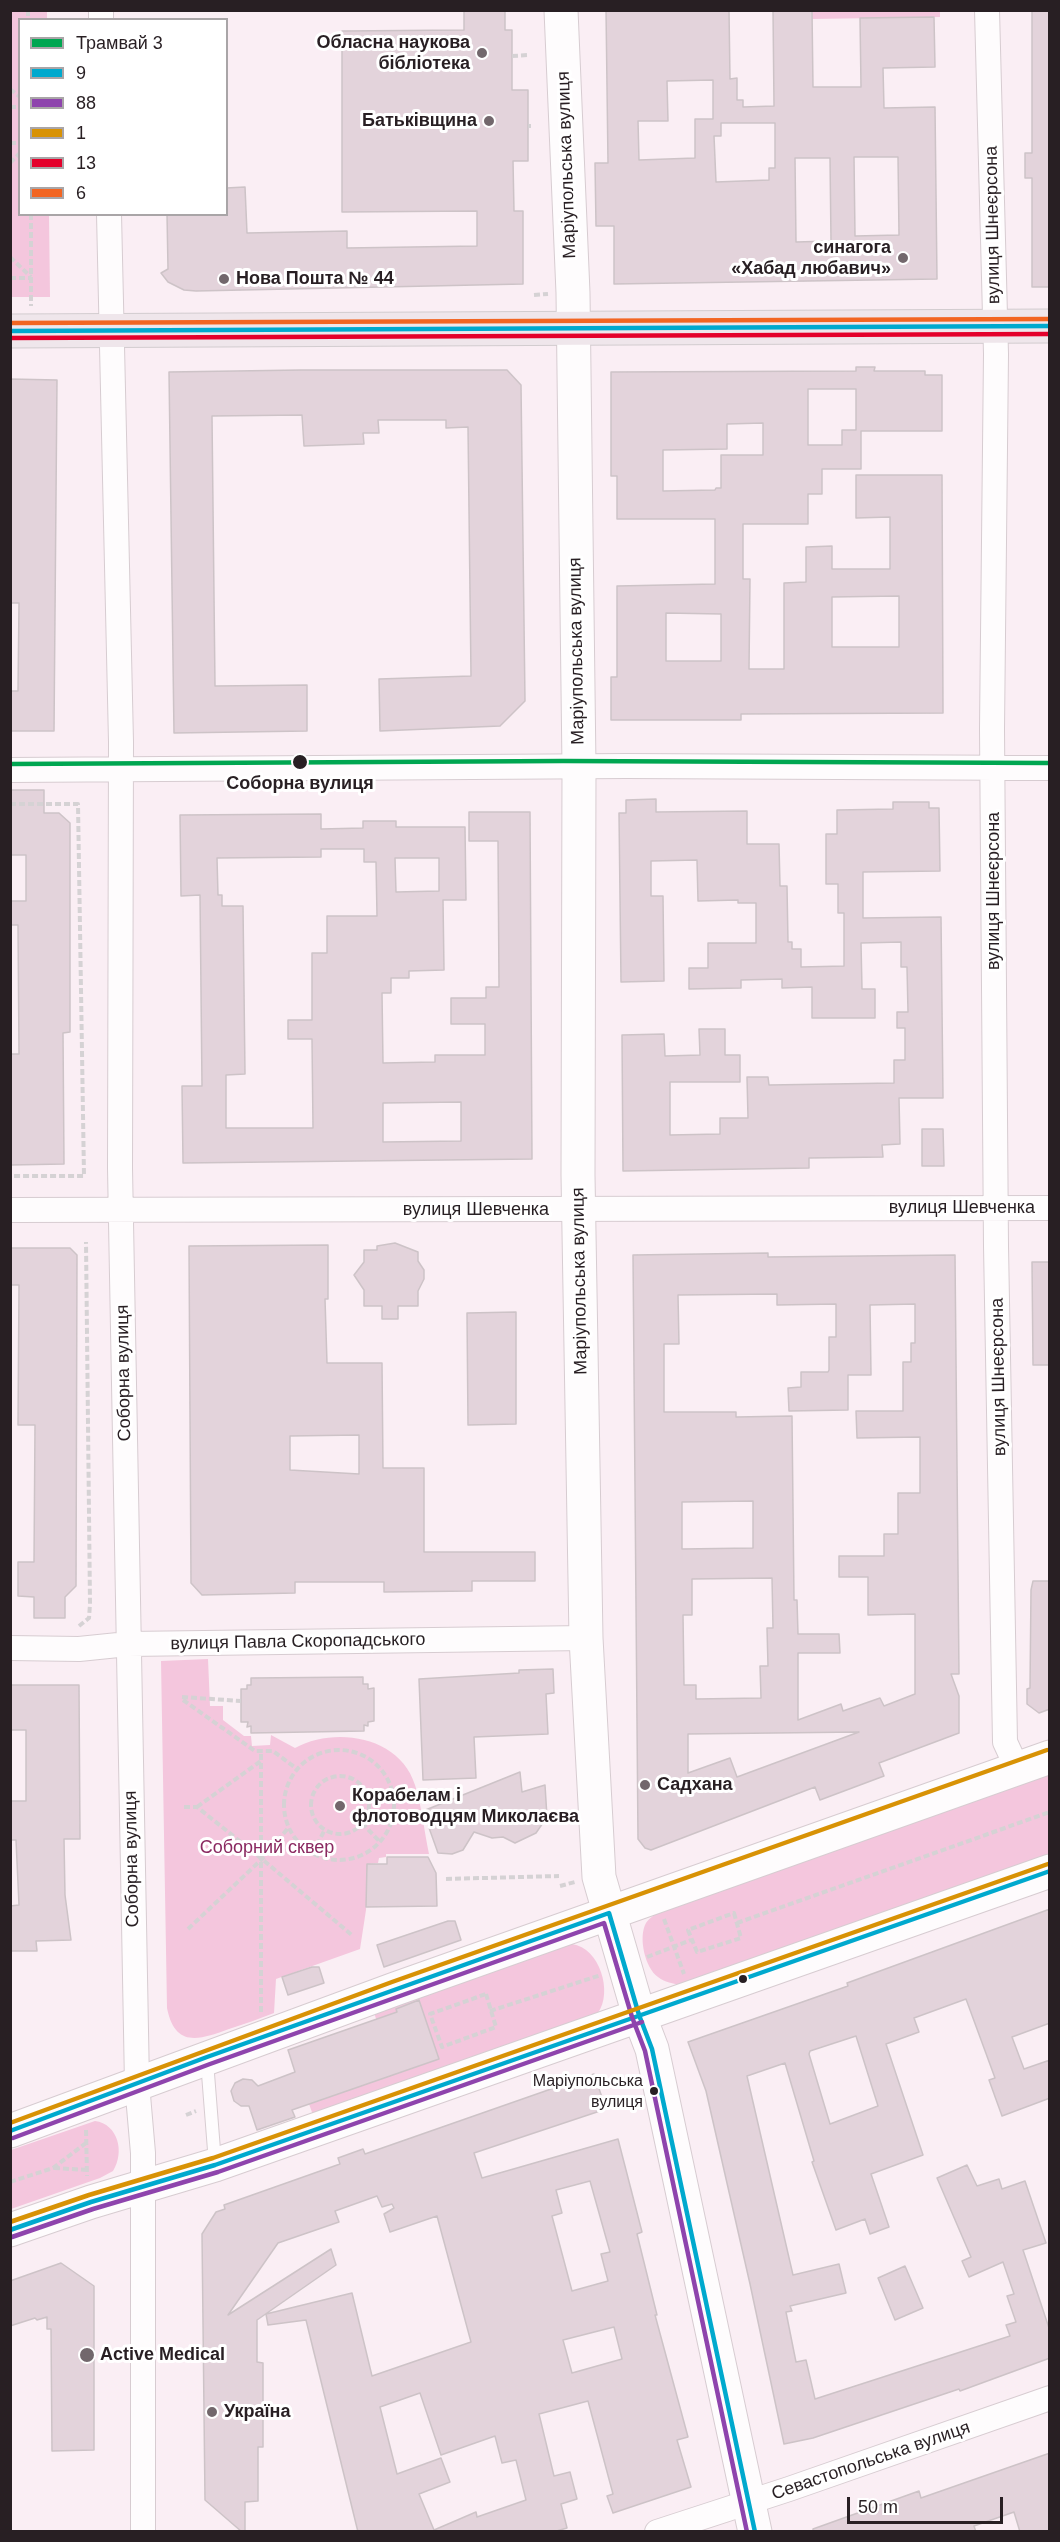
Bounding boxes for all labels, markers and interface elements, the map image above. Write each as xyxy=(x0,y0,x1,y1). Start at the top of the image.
legend xyxy=(18,18,228,216)
place label: Обласна наукова бібліотека xyxy=(316,32,470,74)
text: Трамвай 3 xyxy=(76,33,163,53)
marker: Обласна наукова бібліотека xyxy=(475,46,489,60)
text: 9 xyxy=(76,63,86,83)
street label: Маріупольська вулиця xyxy=(553,71,581,259)
text: 88 xyxy=(76,93,96,113)
place label: Батьківщина xyxy=(362,110,477,132)
marker: Батьківщина xyxy=(482,114,496,128)
text: 1 xyxy=(76,123,86,143)
street label: вулиця Шнеєрсона xyxy=(981,146,1005,304)
text: 13 xyxy=(76,153,96,173)
text: 6 xyxy=(76,183,86,203)
place label: синагога «Хабад любавич» xyxy=(731,237,891,280)
marker: синагога «Хабад любавич» xyxy=(896,251,910,265)
place label: Нова Пошта № 44 xyxy=(236,268,394,290)
marker: Нова Пошта № 44 xyxy=(217,272,231,286)
street label: Маріупольська вулиця xyxy=(565,557,589,745)
marker: Соборна вулиця xyxy=(291,753,309,771)
place label: Соборна вулиця xyxy=(226,773,374,795)
street label: вулиця Шнеєрсона xyxy=(983,812,1005,970)
street label: Маріупольська вулиця xyxy=(568,1187,592,1375)
street label: вулиця Шевченка xyxy=(889,1197,1035,1219)
street label: вулиця Шевченка xyxy=(403,1199,549,1221)
street label: вулиця Шнеєрсона xyxy=(987,1298,1011,1456)
street label: Соборна вулиця xyxy=(112,1304,136,1442)
street label: вулиця Павла Скоропадського xyxy=(170,1629,426,1655)
place label: Садхана xyxy=(657,1774,733,1796)
marker: Садхана xyxy=(638,1778,652,1792)
place label: Корабелам і флотоводцям Миколаєва xyxy=(352,1785,579,1828)
street label: Соборна вулиця xyxy=(120,1790,144,1928)
marker: Корабелам і флотоводцям Миколаєва xyxy=(333,1799,347,1813)
park label: Соборний сквер xyxy=(200,1837,334,1859)
unlabelled marker xyxy=(737,1973,749,1985)
place label: Маріупольська вулиця xyxy=(533,2072,643,2110)
marker: Маріупольська вулиця xyxy=(648,2085,660,2097)
place label: Active Medical xyxy=(100,2344,225,2366)
marker: Active Medical xyxy=(78,2346,96,2364)
place label: Україна xyxy=(224,2401,290,2423)
marker: Україна xyxy=(205,2405,219,2419)
street label: Севастопольська вулиця xyxy=(769,2417,973,2505)
scale bar xyxy=(850,2485,1006,2523)
text: 50 m xyxy=(858,2497,898,2517)

